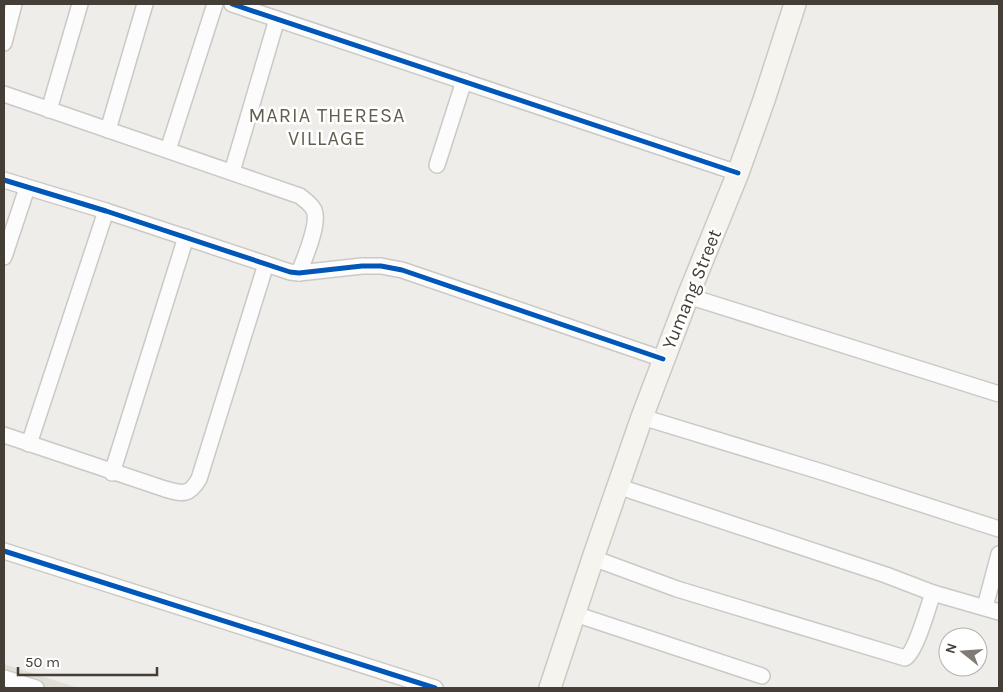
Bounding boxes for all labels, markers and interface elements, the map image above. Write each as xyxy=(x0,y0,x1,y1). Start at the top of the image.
district label: MARIA THERESA VILLAGE xyxy=(248,104,406,150)
street label: Yumang Street xyxy=(658,226,726,353)
north arrow xyxy=(938,627,988,677)
text: N xyxy=(941,641,961,656)
scale bar xyxy=(18,644,156,676)
text: 50 m xyxy=(25,653,60,671)

